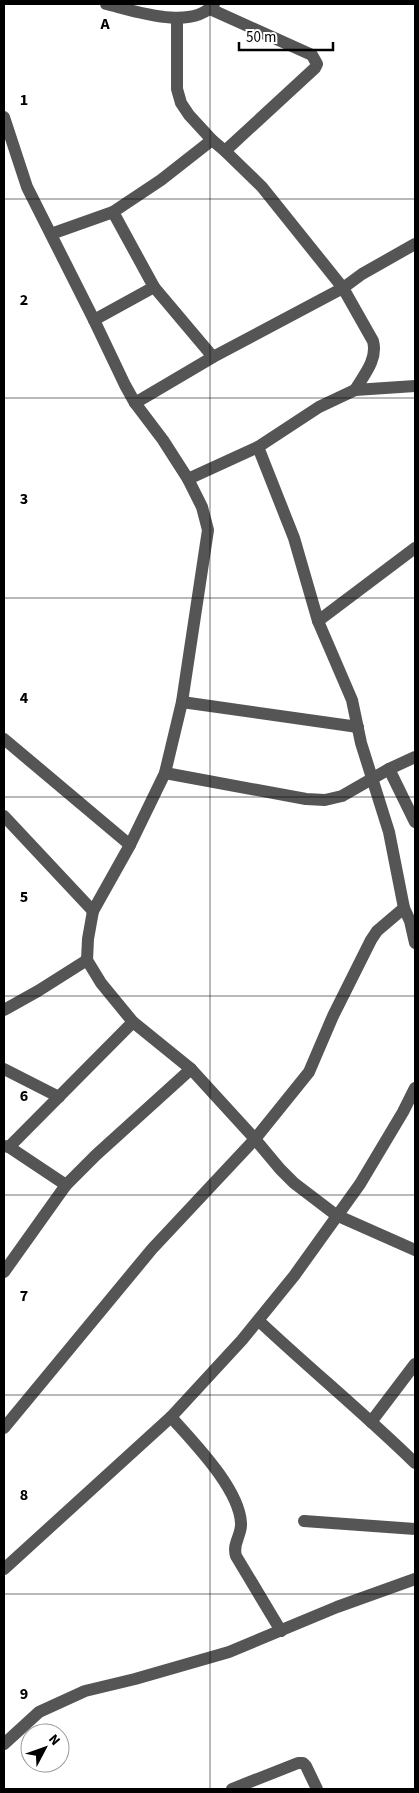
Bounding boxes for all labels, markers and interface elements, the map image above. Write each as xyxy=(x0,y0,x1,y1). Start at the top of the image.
text: A xyxy=(99,13,110,35)
scale bar xyxy=(239,20,333,52)
text: 50 m xyxy=(246,27,276,48)
text: 1 xyxy=(20,89,28,111)
text: 2 xyxy=(20,289,28,311)
text: 3 xyxy=(20,488,28,510)
text: 4 xyxy=(20,687,29,709)
text: 5 xyxy=(20,886,28,908)
text: 6 xyxy=(20,1085,28,1107)
text: 7 xyxy=(20,1285,28,1307)
text: 8 xyxy=(20,1484,28,1506)
text: 9 xyxy=(20,1683,28,1705)
north arrow xyxy=(20,1723,70,1773)
text: N xyxy=(43,1730,65,1750)

